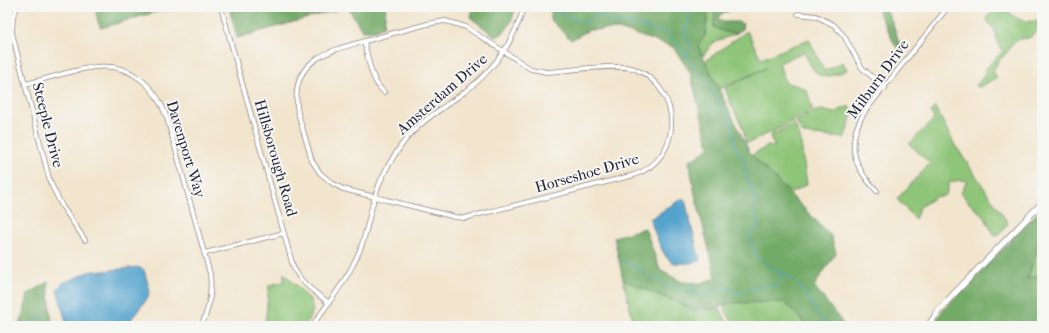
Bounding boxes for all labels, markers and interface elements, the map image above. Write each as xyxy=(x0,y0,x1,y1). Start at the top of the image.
street label: Milburn Drive xyxy=(843,35,913,122)
street label: Amsterdam Drive xyxy=(392,49,491,139)
street label: Steeple Drive xyxy=(29,80,67,170)
street label: Hillsborough Road xyxy=(251,97,302,219)
street label: Davenport Way xyxy=(163,98,210,201)
street label: Horseshoe Drive xyxy=(533,149,642,196)

